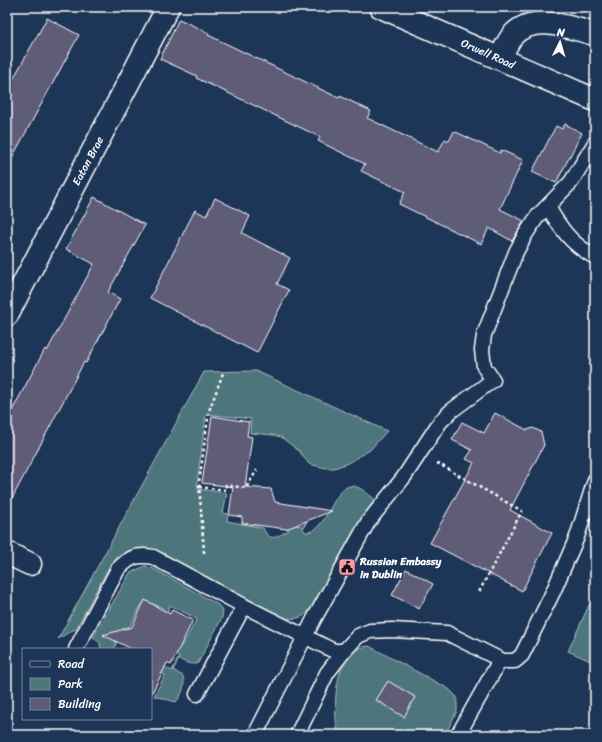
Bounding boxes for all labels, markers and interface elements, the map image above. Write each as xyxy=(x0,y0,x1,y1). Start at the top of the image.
north arrow xyxy=(540,22,580,62)
text: N xyxy=(555,23,566,42)
street label: Orwell Road xyxy=(458,34,519,75)
street label: Eaton Brae xyxy=(67,133,109,189)
place label: Russian Embassy in Dublin xyxy=(359,552,442,584)
public building icon: Russian Embassy in Dublin xyxy=(337,557,357,577)
legend xyxy=(22,648,152,720)
text: Road xyxy=(58,653,85,675)
text: Park xyxy=(58,673,83,695)
text: Building xyxy=(58,693,101,715)

